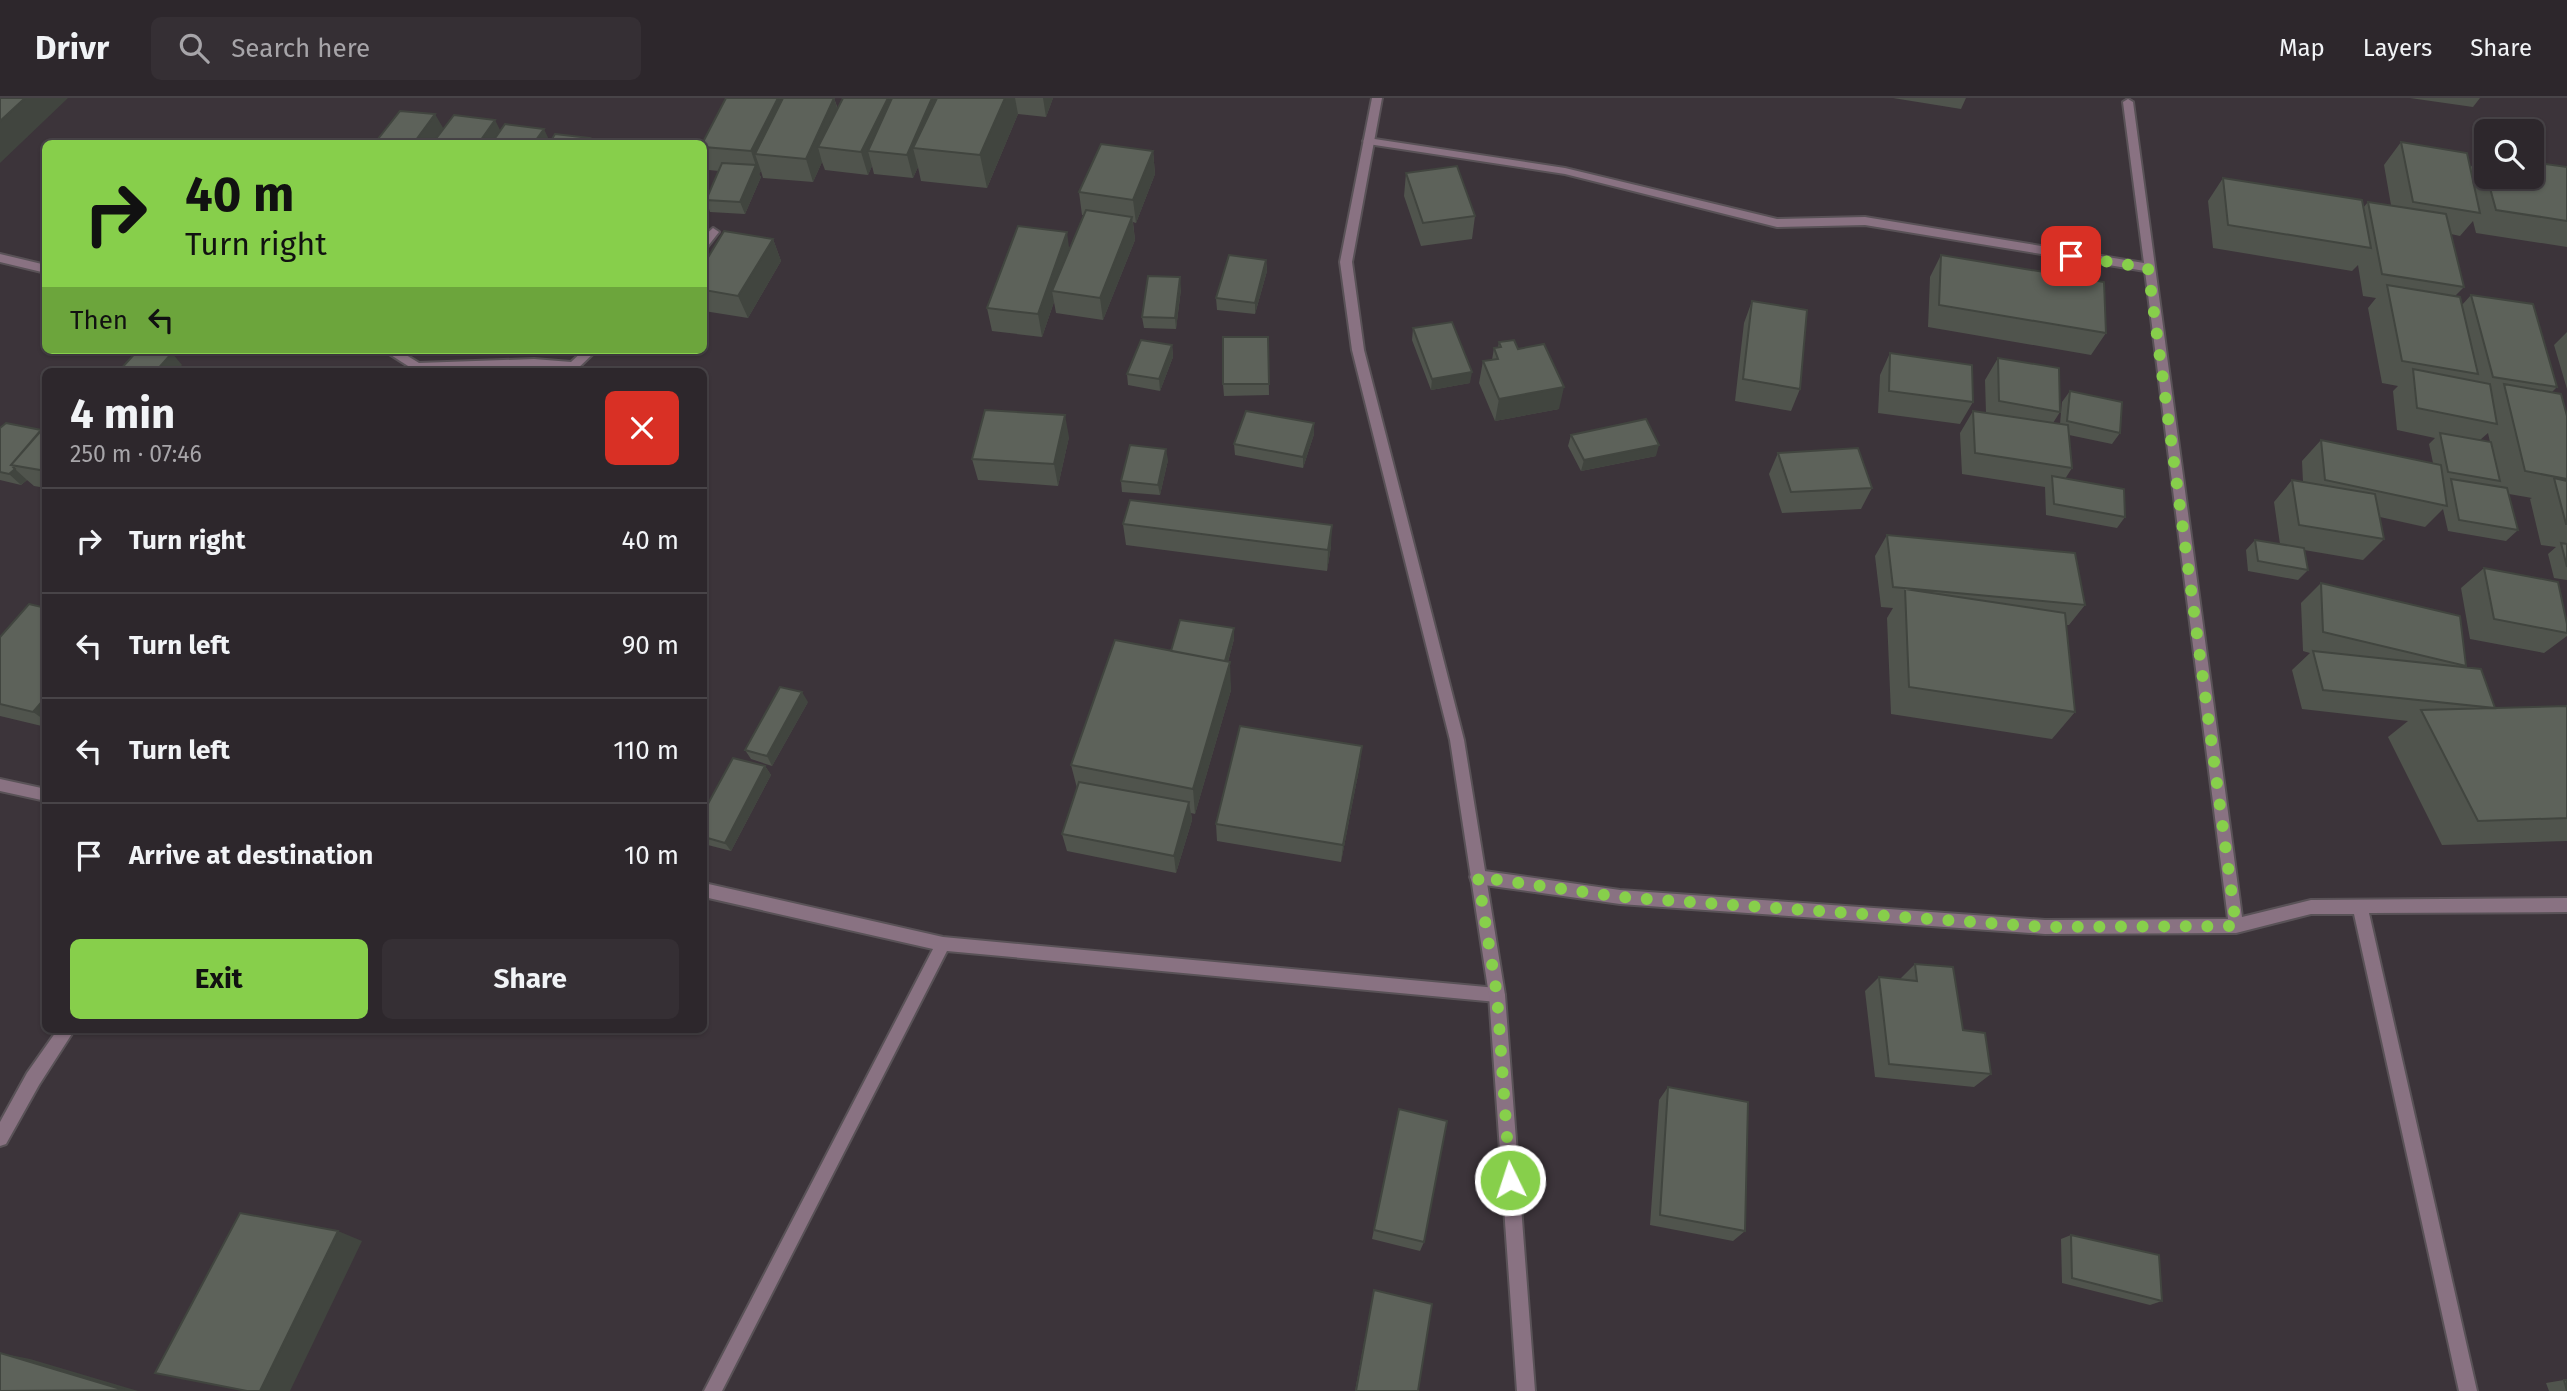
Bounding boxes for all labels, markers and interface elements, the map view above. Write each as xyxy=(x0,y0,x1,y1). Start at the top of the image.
search box xyxy=(151,17,641,80)
text: Drivr xyxy=(35,28,109,68)
icon: search xyxy=(175,29,213,67)
text: Search here xyxy=(231,33,370,64)
text: Map xyxy=(2279,34,2325,62)
text: Layers xyxy=(2363,34,2432,62)
text: Share xyxy=(2470,34,2532,62)
map controls xyxy=(2474,119,2544,189)
button: search xyxy=(2474,119,2544,189)
text: 40 m xyxy=(185,165,294,224)
icon: right xyxy=(70,168,161,259)
text: Turn right xyxy=(185,225,327,263)
pin xyxy=(2041,226,2101,286)
icon: arrive xyxy=(2052,237,2090,275)
icon: left xyxy=(142,301,180,339)
text: Then xyxy=(70,305,128,336)
text: 4 min xyxy=(70,389,175,439)
button: close xyxy=(605,391,679,465)
text: 250 m · 07:46 xyxy=(70,440,202,468)
icon: right xyxy=(70,522,108,560)
text: Turn right xyxy=(129,525,246,556)
text: 40 m xyxy=(621,525,679,556)
icon: left xyxy=(70,627,108,665)
text: Turn left xyxy=(129,630,230,661)
text: 90 m xyxy=(622,630,679,661)
icon: left xyxy=(70,732,108,770)
text: Turn left xyxy=(129,735,230,766)
text: 110 m xyxy=(613,735,679,766)
icon: arrive xyxy=(70,837,108,875)
text: Arrive at destination xyxy=(129,840,373,871)
text: 10 m xyxy=(624,840,679,871)
button: Exit xyxy=(70,939,368,1019)
button: Share xyxy=(382,939,679,1019)
position arrow xyxy=(1473,1143,1547,1217)

